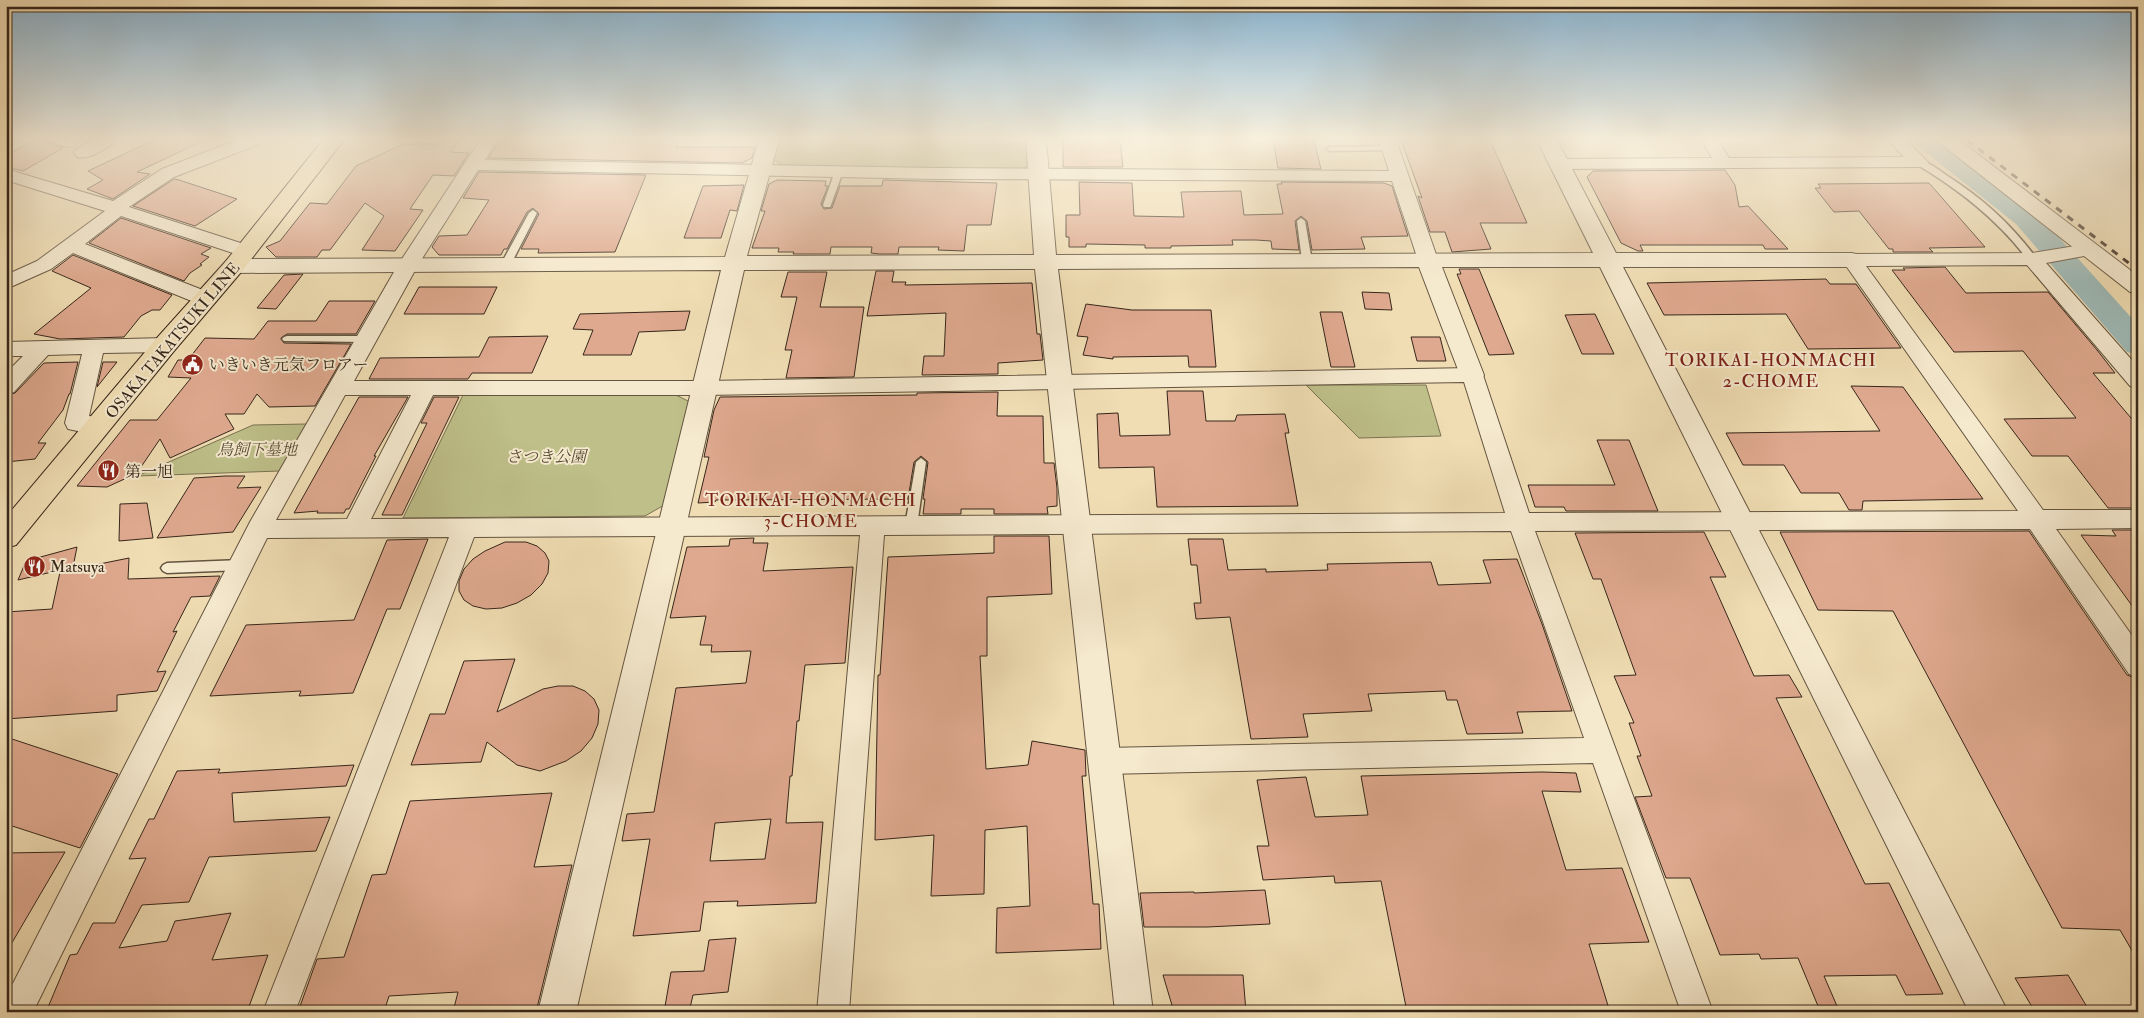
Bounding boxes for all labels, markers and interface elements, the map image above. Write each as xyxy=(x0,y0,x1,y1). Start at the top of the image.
street label: OSAKA TAKATSUKI LINE xyxy=(101,258,244,423)
district label: TORIKAI-HONMACHI 2-CHOME xyxy=(1665,349,1877,393)
public building icon: いきいき元気フロアー xyxy=(181,352,205,376)
place label: いきいき元気フロアー xyxy=(209,355,369,375)
park label: 鳥飼下墓地 xyxy=(217,440,299,460)
park label: さつき公園 xyxy=(506,447,589,467)
restaurant icon: 第一旭 xyxy=(97,459,121,483)
place label: 第一旭 xyxy=(125,462,173,482)
district label: TORIKAI-HONMACHI 3-CHOME xyxy=(705,489,917,533)
restaurant icon: Matsuya xyxy=(22,554,46,578)
place label: Matsuya xyxy=(50,557,105,577)

